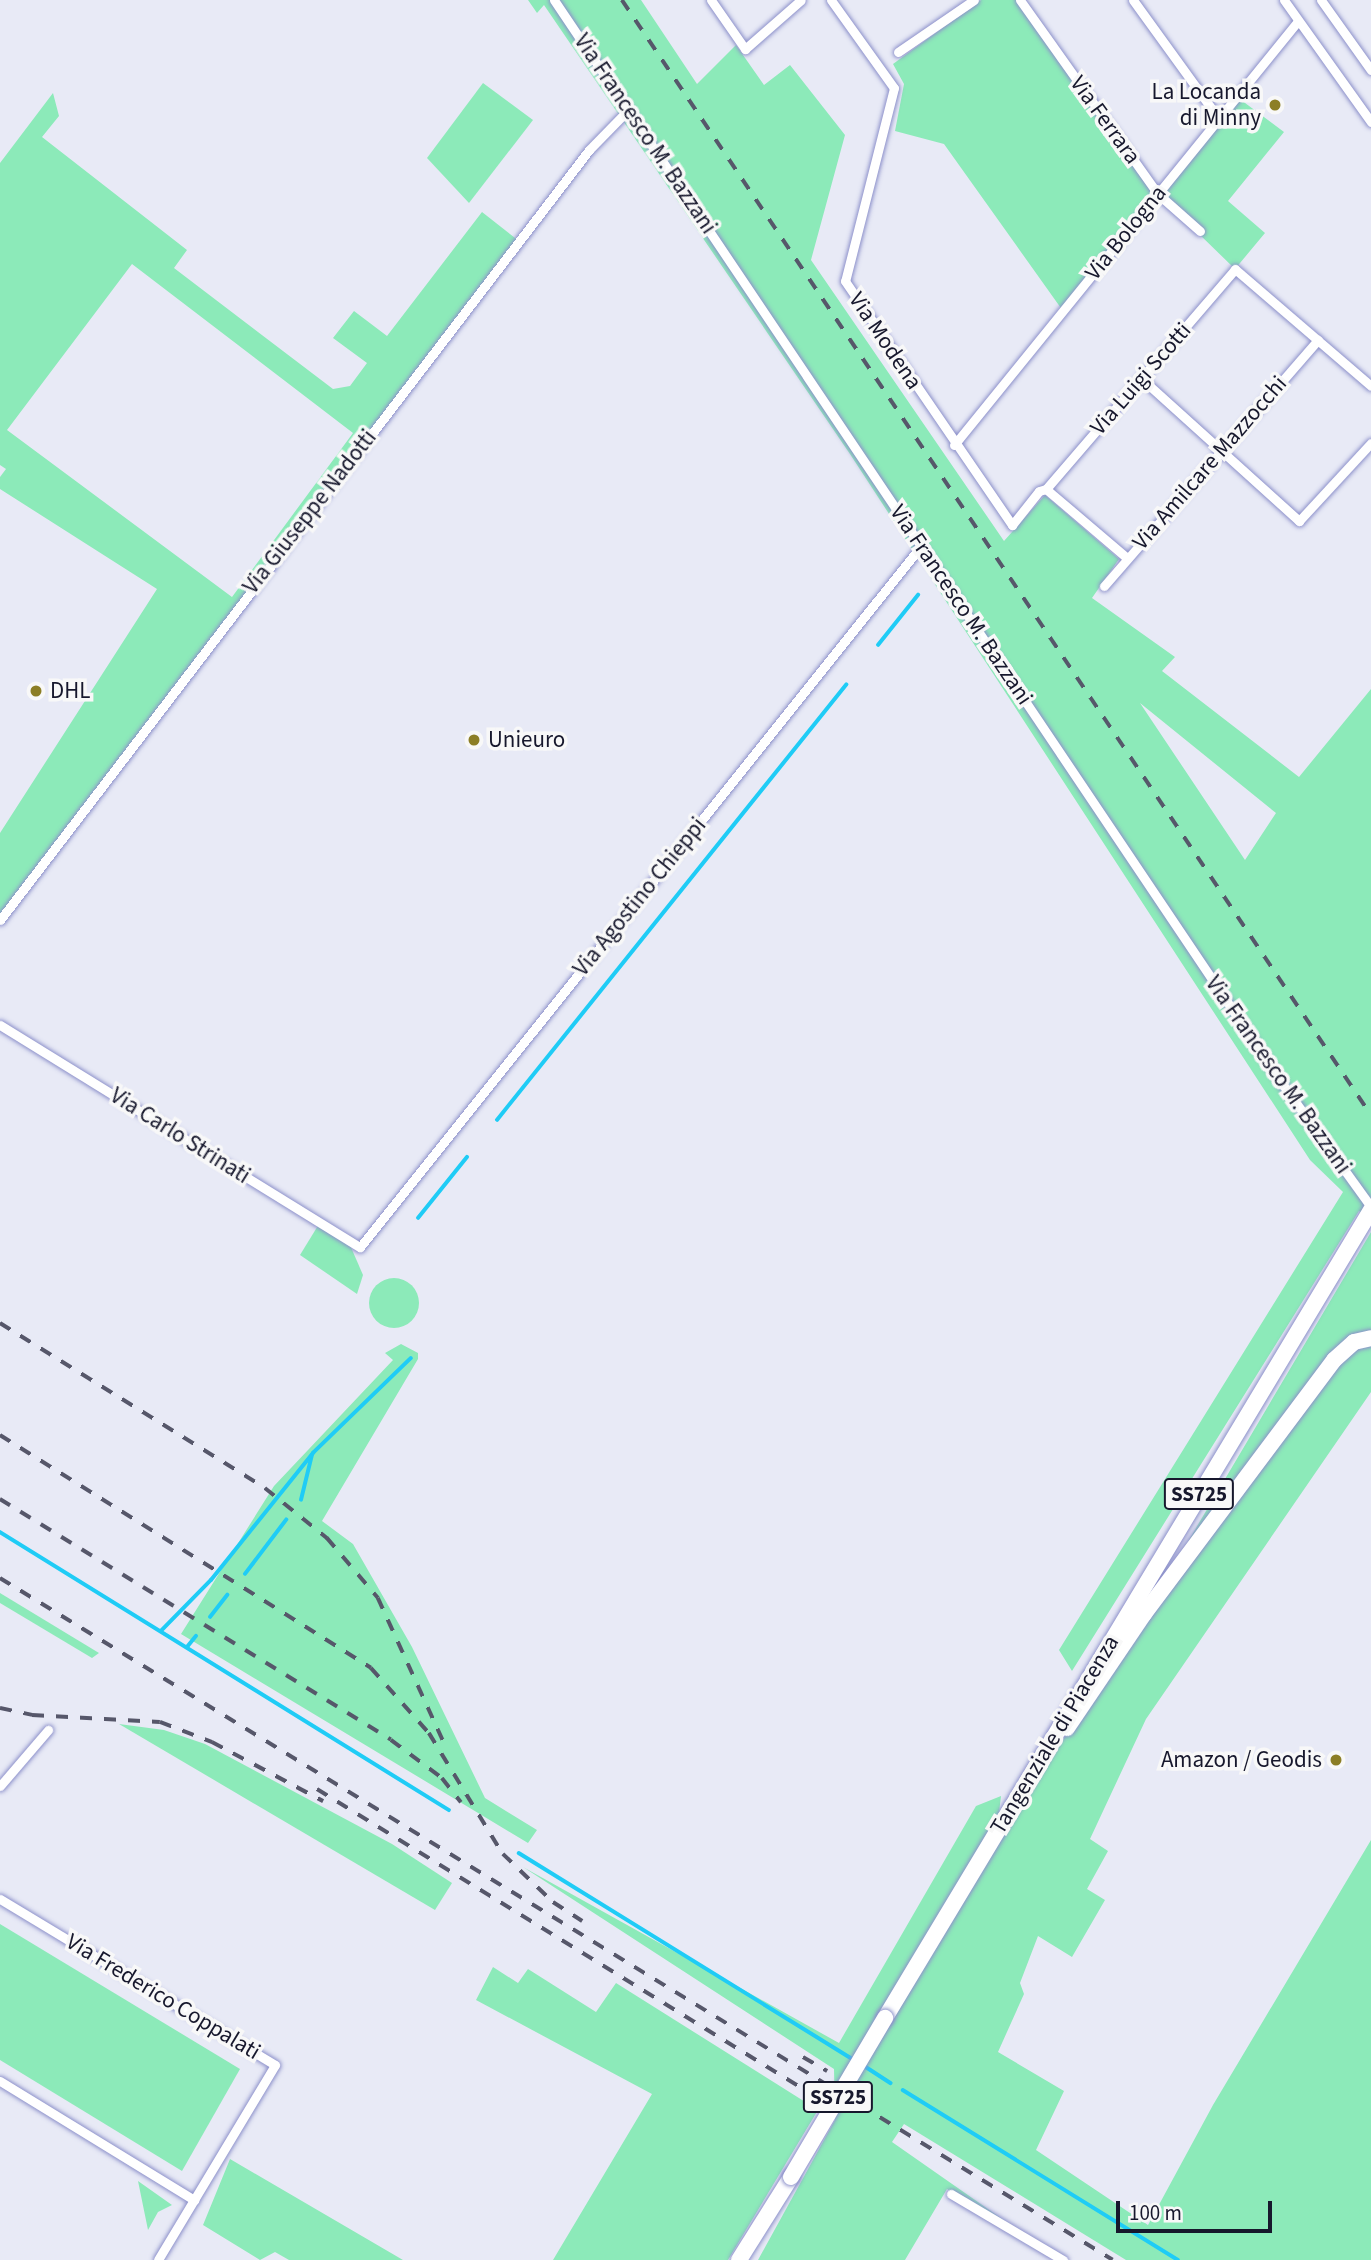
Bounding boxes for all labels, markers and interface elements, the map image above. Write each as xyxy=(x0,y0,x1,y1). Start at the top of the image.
street label: Via Francesco M. Bazzani xyxy=(568,29,722,239)
street label: Via Ferrara xyxy=(1064,71,1146,169)
place label: La Locanda di Minny xyxy=(1151,78,1261,132)
marker: La Locanda di Minny xyxy=(1267,97,1283,113)
street label: Via Bologna xyxy=(1079,180,1173,286)
street label: Via Modena xyxy=(842,287,928,395)
street label: Via Luigi Scotti xyxy=(1085,317,1197,441)
street label: Via Amilcare Mazzocchi xyxy=(1127,370,1293,556)
street label: Via Giuseppe Nadotti xyxy=(237,424,383,600)
street label: Via Francesco M. Bazzani xyxy=(884,500,1038,710)
place label: DHL xyxy=(50,677,90,705)
marker: DHL xyxy=(28,683,44,699)
place label: Unieuro xyxy=(488,726,565,754)
marker: Unieuro xyxy=(466,732,482,748)
street label: Via Agostino Chieppi xyxy=(568,812,712,982)
street label: Via Francesco M. Bazzani xyxy=(1199,971,1357,1179)
street label: Via Carlo Strinati xyxy=(105,1082,255,1190)
road number: SS725 xyxy=(1162,1476,1236,1512)
street label: Tangenziale di Piacenza xyxy=(985,1631,1125,1839)
place label: Amazon / Geodis xyxy=(1161,1746,1322,1774)
marker: Amazon / Geodis xyxy=(1328,1752,1344,1768)
street label: Via Frederico Coppalati xyxy=(61,1928,265,2066)
road number: SS725 xyxy=(801,2080,875,2114)
scale bar xyxy=(1119,2186,1275,2230)
text: 100 m xyxy=(1129,2198,1182,2228)

